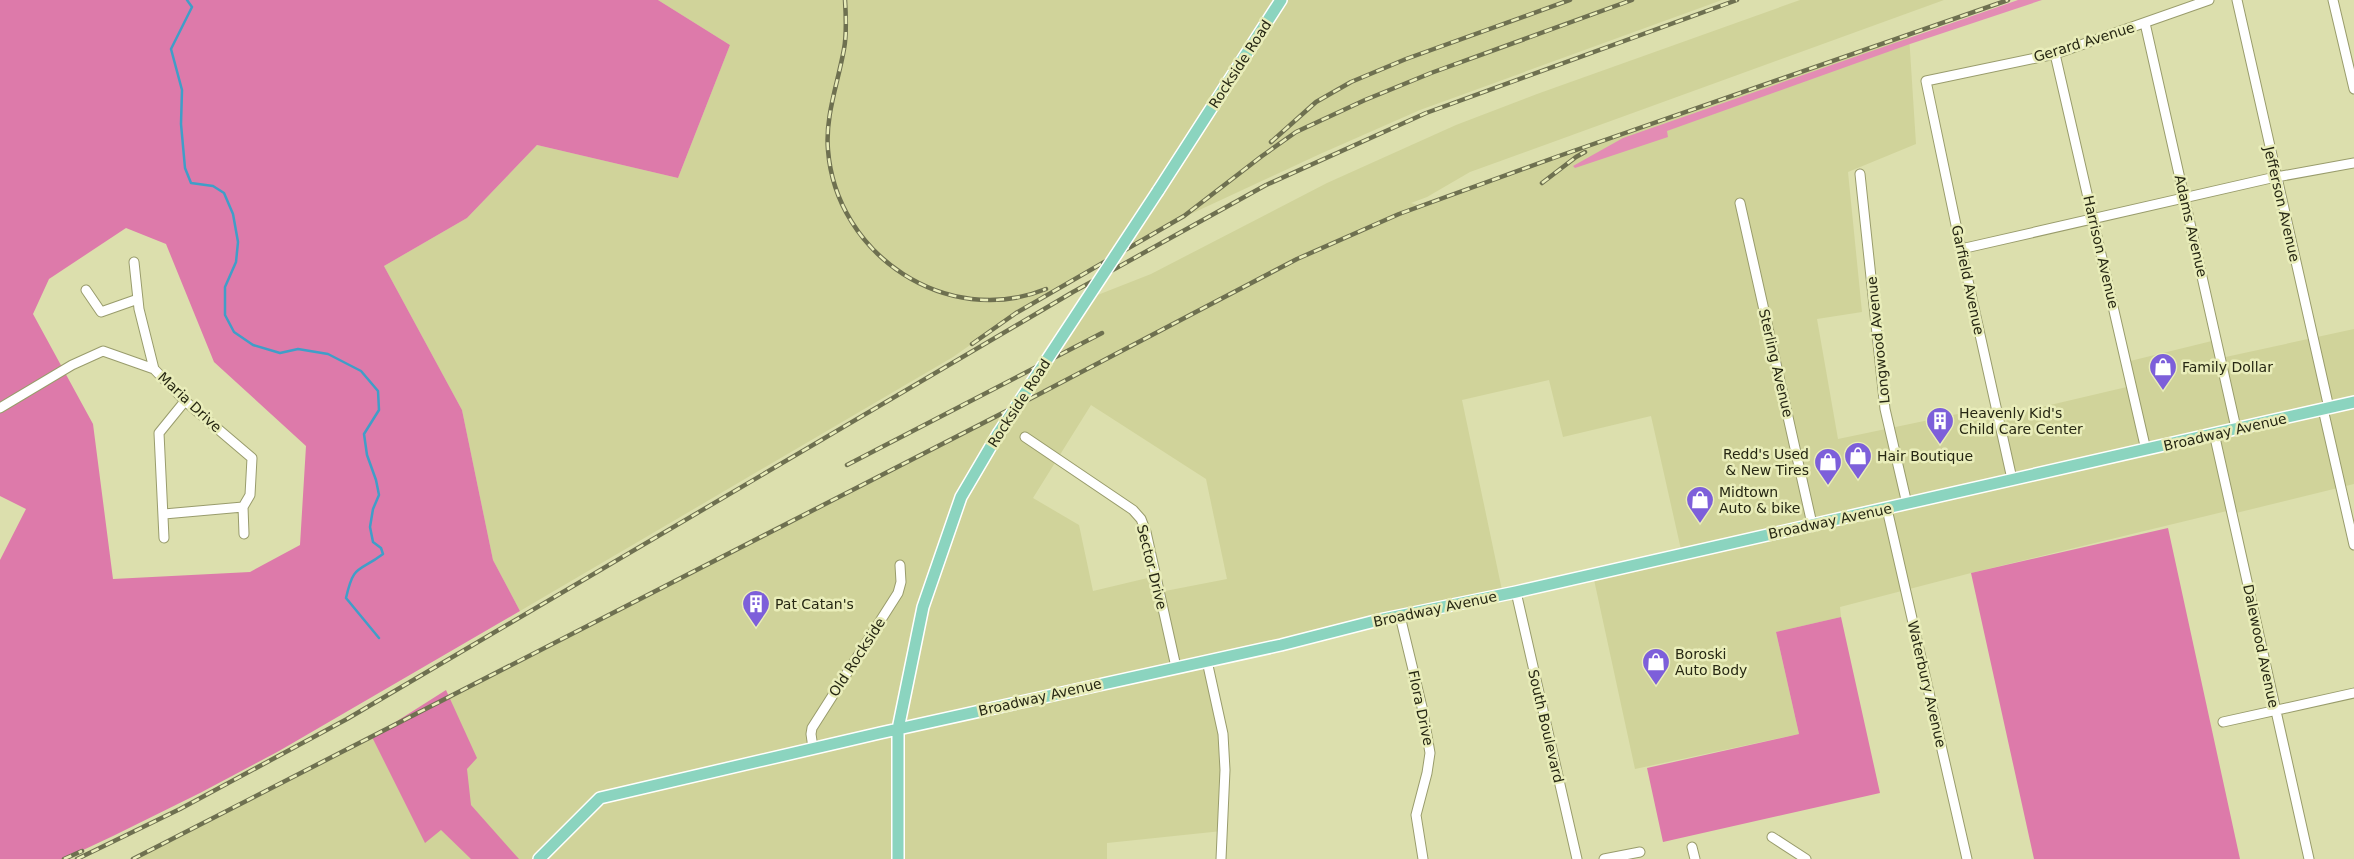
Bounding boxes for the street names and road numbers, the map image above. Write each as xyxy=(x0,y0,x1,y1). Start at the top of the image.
street label: Rockside Road xyxy=(1206,17,1274,111)
street label: Gerard Avenue xyxy=(2032,19,2136,65)
street label: Jefferson Avenue xyxy=(2261,144,2303,263)
street label: Adams Avenue xyxy=(2171,173,2211,279)
street label: Harrison Avenue xyxy=(2080,194,2122,310)
street label: Garfield Avenue xyxy=(1949,224,1987,336)
street label: Longwood Avenue xyxy=(1863,276,1893,404)
street label: Sterling Avenue xyxy=(1756,307,1796,419)
street label: Rockside Road xyxy=(985,356,1053,450)
street label: Maria Drive xyxy=(155,369,225,435)
street label: Broadway Avenue xyxy=(2162,410,2288,454)
street label: Broadway Avenue xyxy=(1767,500,1893,542)
street label: Sector Drive xyxy=(1134,523,1170,611)
street label: Dalewood Avenue xyxy=(2240,583,2282,709)
street label: Broadway Avenue xyxy=(1372,588,1498,630)
street label: Old Rockside xyxy=(826,615,888,699)
street label: Waterbury Avenue xyxy=(1905,619,1949,749)
street label: South Boulevard xyxy=(1525,668,1567,784)
street label: Flora Drive xyxy=(1405,669,1437,747)
street label: Broadway Avenue xyxy=(977,675,1103,719)

